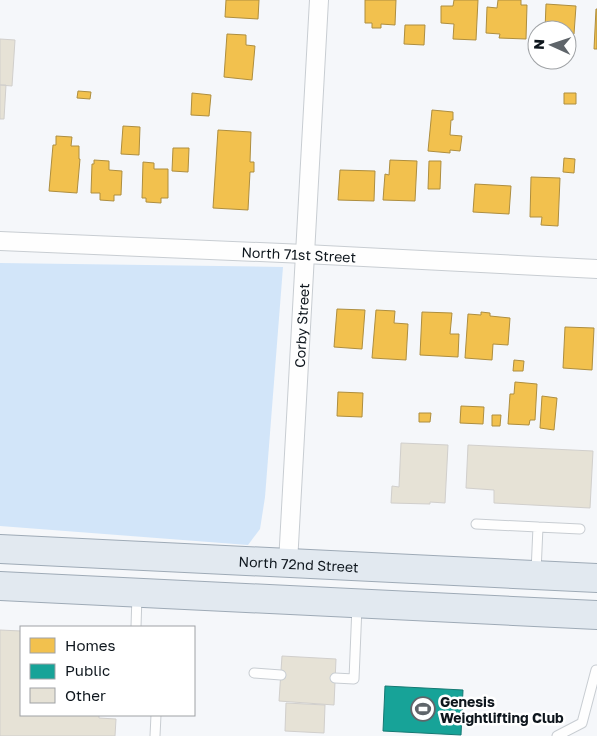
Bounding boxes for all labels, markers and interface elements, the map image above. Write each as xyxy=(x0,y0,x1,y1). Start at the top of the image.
north arrow xyxy=(527,20,577,70)
text: N xyxy=(530,39,547,50)
street label: North 71st Street xyxy=(241,243,356,265)
street label: Corby Street xyxy=(290,283,312,368)
street label: North 72nd Street xyxy=(238,552,359,575)
legend xyxy=(20,626,195,716)
text: Homes xyxy=(65,636,115,654)
text: Public xyxy=(65,661,110,679)
text: Other xyxy=(65,686,106,704)
place label: Genesis Weightlifting Club xyxy=(440,693,564,726)
sports icon: Genesis Weightlifting Club xyxy=(410,696,436,722)

